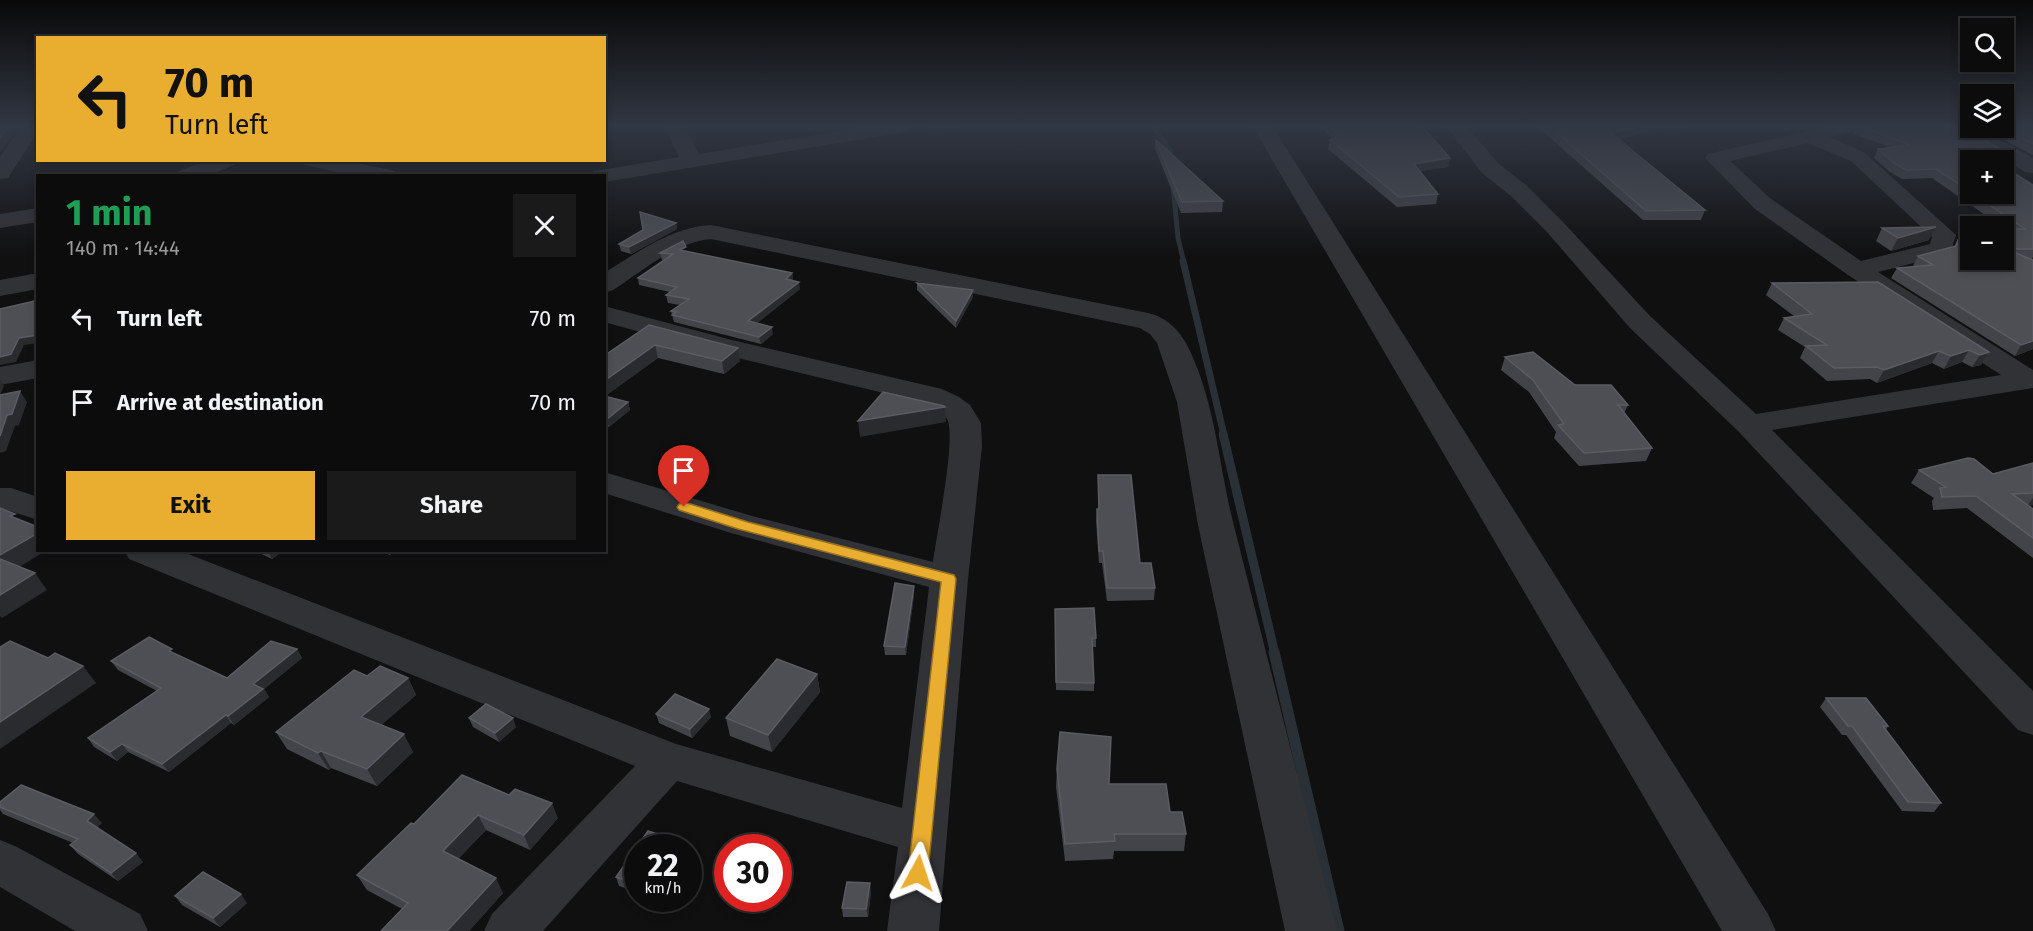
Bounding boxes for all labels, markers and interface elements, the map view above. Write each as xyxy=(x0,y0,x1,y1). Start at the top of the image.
map controls xyxy=(1960,18,2014,270)
button: search xyxy=(1960,18,2014,72)
text: 70 m xyxy=(165,58,254,108)
icon: left xyxy=(66,60,144,138)
button: layers xyxy=(1960,84,2014,138)
text: Turn left xyxy=(165,109,268,141)
button: + xyxy=(1960,150,2014,204)
text: 1 min xyxy=(66,191,153,235)
button: close xyxy=(513,194,576,257)
button: − xyxy=(1960,216,2014,270)
text: 140 m · 14:44 xyxy=(66,236,180,260)
icon: left xyxy=(66,302,99,335)
text: Turn left xyxy=(117,305,202,332)
text: 70 m xyxy=(530,305,576,332)
icon: arrive xyxy=(66,386,99,419)
text: Arrive at destination xyxy=(117,389,324,416)
text: 70 m xyxy=(530,389,576,416)
pin xyxy=(658,445,709,507)
icon: arrive xyxy=(667,454,700,487)
button: Exit xyxy=(66,471,315,540)
button: Share xyxy=(327,471,576,540)
speed limit sign: 30 xyxy=(714,834,792,912)
position arrow xyxy=(886,841,950,905)
text: 22 xyxy=(647,848,679,884)
text: km/h xyxy=(644,879,682,897)

